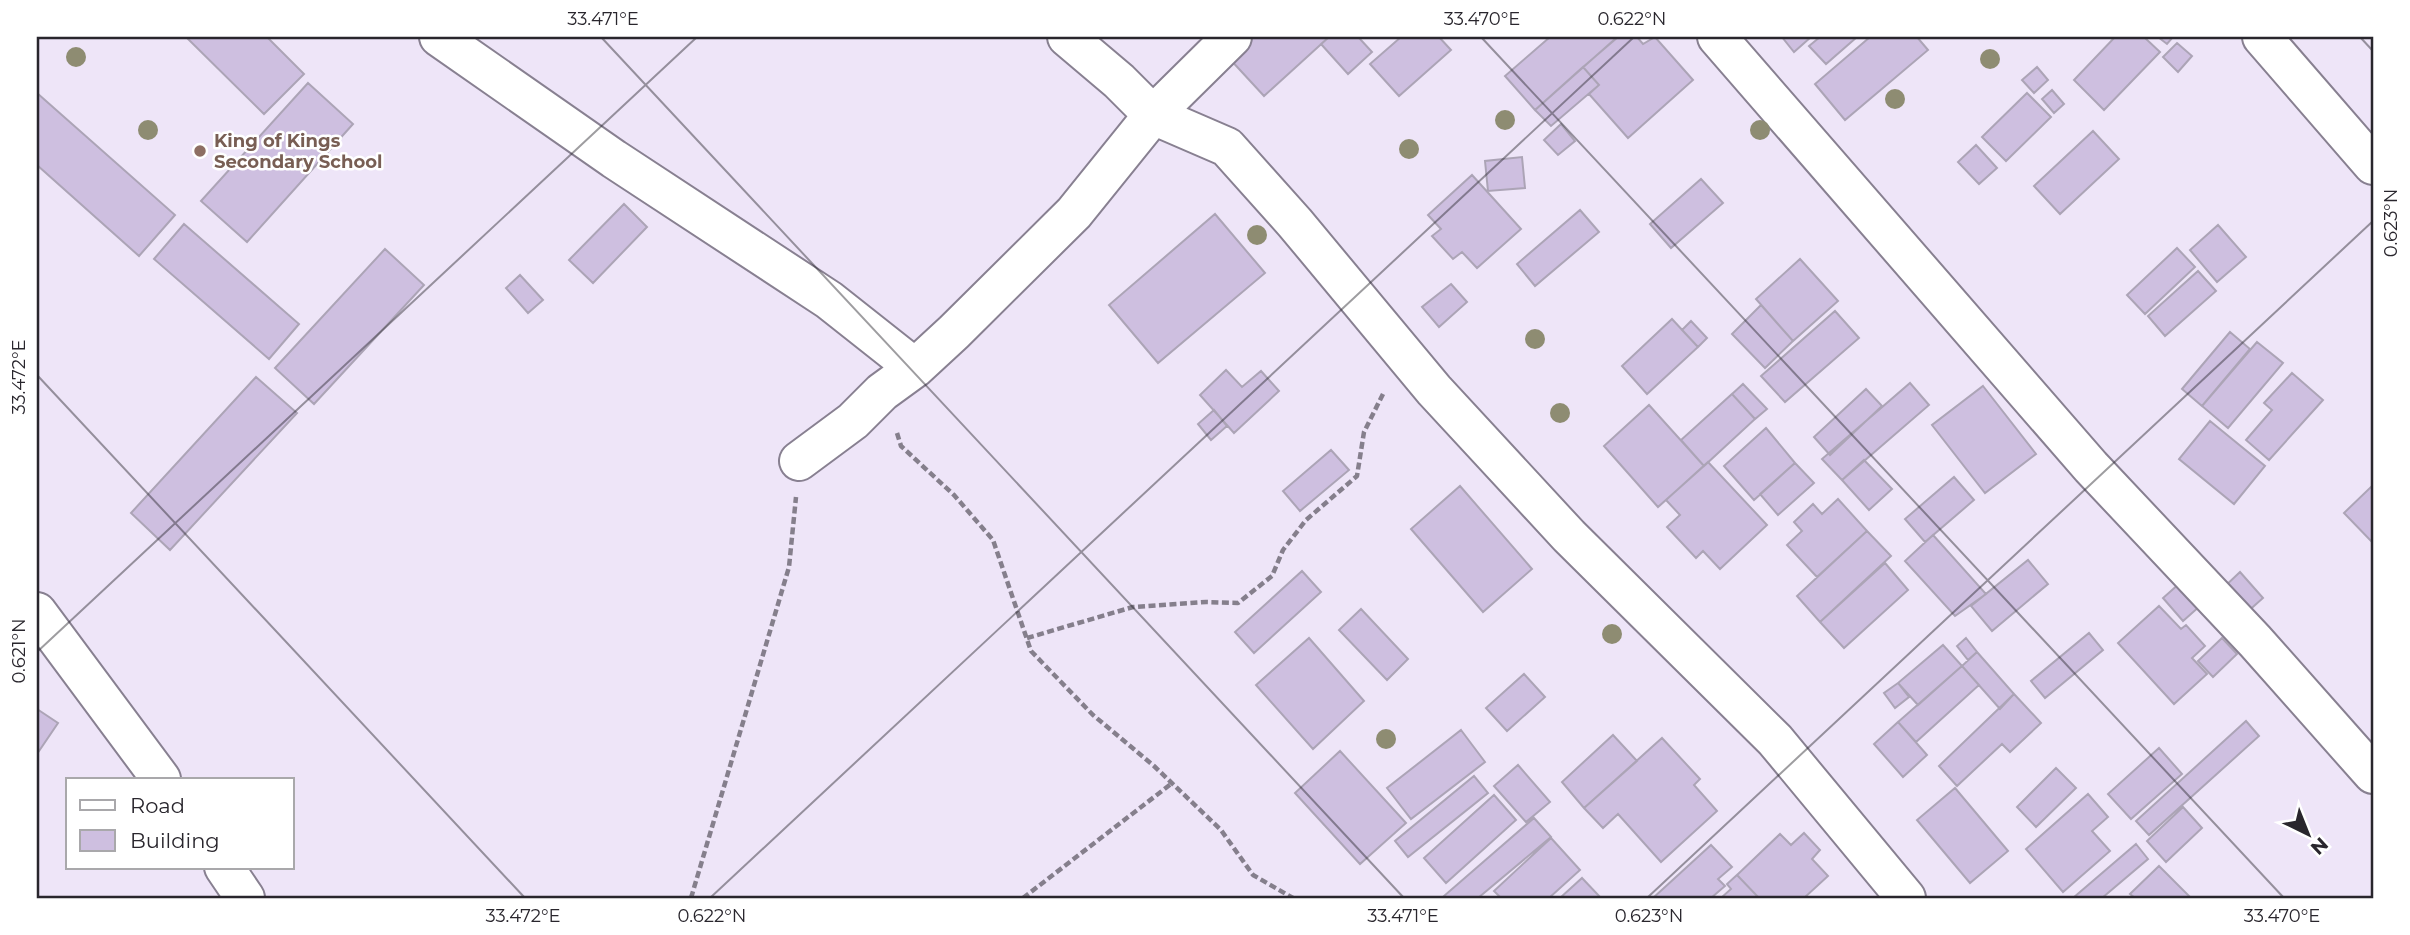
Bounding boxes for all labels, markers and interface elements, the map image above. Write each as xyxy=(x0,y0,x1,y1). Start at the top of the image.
text: 33.471°E xyxy=(567,8,639,30)
text: 33.470°E xyxy=(1444,8,1520,30)
text: 0.622°N xyxy=(1598,8,1666,30)
place label: King of Kings Secondary School xyxy=(214,130,382,173)
marker: King of Kings Secondary School xyxy=(192,143,208,159)
text: 0.623°N xyxy=(2380,189,2402,257)
text: 33.472°E xyxy=(8,339,30,415)
text: 0.621°N xyxy=(8,618,30,684)
legend xyxy=(66,778,294,869)
text: Road xyxy=(130,793,185,818)
north arrow xyxy=(2274,799,2344,869)
text: Building xyxy=(130,828,220,853)
text: N xyxy=(2306,832,2333,860)
text: 33.472°E xyxy=(485,905,561,927)
text: 0.622°N xyxy=(678,905,746,927)
text: 33.471°E xyxy=(1367,905,1439,927)
text: 0.623°N xyxy=(1615,905,1683,927)
text: 33.470°E xyxy=(2244,905,2320,927)

